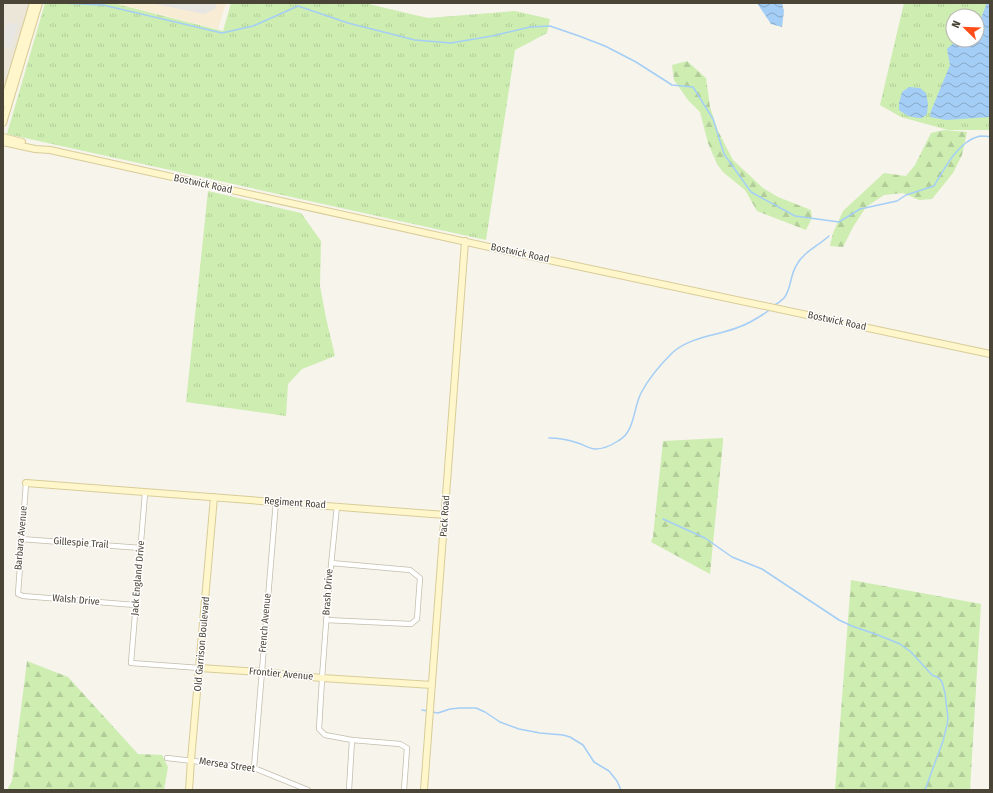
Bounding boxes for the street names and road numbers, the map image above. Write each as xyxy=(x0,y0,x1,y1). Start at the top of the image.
street label: Bostwick Road xyxy=(173,172,233,196)
street label: Bostwick Road xyxy=(490,241,550,265)
street label: Bostwick Road xyxy=(807,309,867,333)
street label: Regiment Road xyxy=(264,495,326,511)
street label: Pack Road xyxy=(438,495,452,537)
street label: Barbara Avenue xyxy=(12,505,30,571)
street label: Gillespie Trail xyxy=(53,535,109,551)
street label: Jack England Drive xyxy=(129,540,147,616)
street label: Brash Drive xyxy=(320,568,336,616)
street label: Walsh Drive xyxy=(52,592,100,608)
street label: French Avenue xyxy=(256,593,274,653)
street label: Old Garrison Boulevard xyxy=(192,596,212,692)
street label: Frontier Avenue xyxy=(248,665,314,683)
street label: Mersea Street xyxy=(198,755,256,775)

